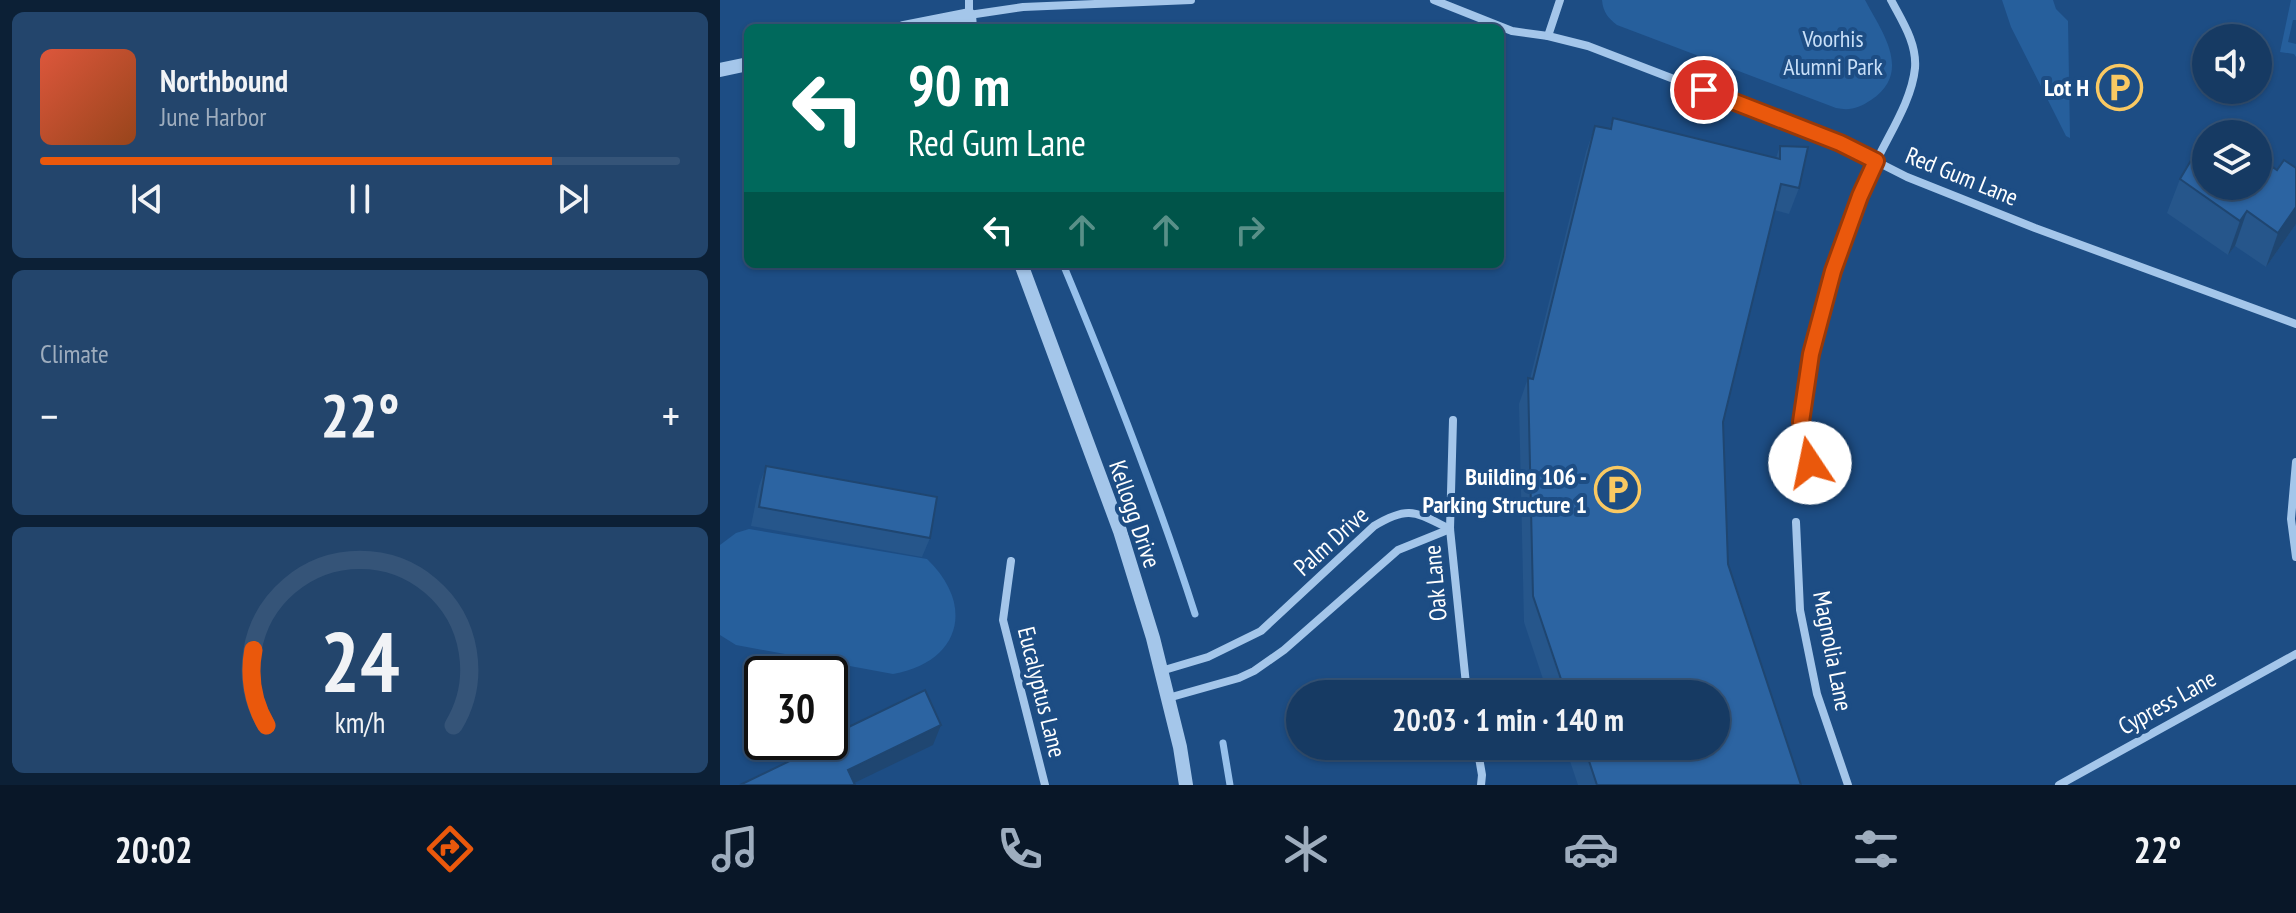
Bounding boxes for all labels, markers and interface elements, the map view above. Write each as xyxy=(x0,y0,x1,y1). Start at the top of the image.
park label: Voorhis Alumni Park xyxy=(1783,23,1883,82)
map controls xyxy=(2192,24,2272,200)
button: sound xyxy=(2192,24,2272,104)
text: 90 m xyxy=(908,49,1010,121)
icon: left xyxy=(776,56,880,160)
pin xyxy=(1670,56,1738,124)
text: Northbound xyxy=(160,61,288,100)
parking icon: Lot H xyxy=(2096,63,2144,111)
icon: arrive xyxy=(1682,68,1726,112)
place label: Lot H xyxy=(2044,72,2089,103)
text: June Harbor xyxy=(160,100,266,133)
text: Red Gum Lane xyxy=(908,119,1086,166)
button: layers xyxy=(2192,120,2272,200)
street label: Red Gum Lane xyxy=(1901,139,2023,213)
icon: previous xyxy=(125,177,169,221)
icon: pause xyxy=(338,177,382,221)
icon: next xyxy=(551,177,595,221)
icon: left xyxy=(976,208,1020,252)
icon: ahead xyxy=(1060,208,1104,252)
icon: ahead xyxy=(1144,208,1188,252)
icon: right xyxy=(1228,208,1272,252)
text: Climate xyxy=(40,337,109,370)
text: 22° xyxy=(320,376,400,454)
text: − xyxy=(40,387,58,444)
text: + xyxy=(662,387,680,444)
position arrow xyxy=(1768,421,1852,505)
street label: Kellogg Drive xyxy=(1102,456,1168,572)
place label: Building 106 - Parking Structure 1 xyxy=(1423,461,1587,520)
parking icon: Building 106 - Parking Structure 1 xyxy=(1594,466,1642,514)
street label: Palm Drive xyxy=(1287,499,1375,583)
street label: Oak Lane xyxy=(1416,544,1454,622)
street label: Magnolia Lane xyxy=(1806,588,1860,714)
text: 24 xyxy=(320,607,400,715)
street label: Eucalyptus Lane xyxy=(1011,623,1073,761)
speed limit sign: 30 xyxy=(744,656,848,760)
street label: Cypress Lane xyxy=(2113,662,2221,742)
text: 20:03 · 1 min · 140 m xyxy=(1392,700,1624,739)
text: km/h xyxy=(335,704,385,741)
icon: directions xyxy=(422,821,478,877)
icon: music xyxy=(707,821,763,877)
icon: phone xyxy=(992,821,1048,877)
icon: climate xyxy=(1278,821,1334,877)
icon: car xyxy=(1563,821,1619,877)
icon: filters xyxy=(1848,821,1904,877)
text: 20:02 xyxy=(115,826,193,873)
text: 22° xyxy=(2134,826,2181,873)

